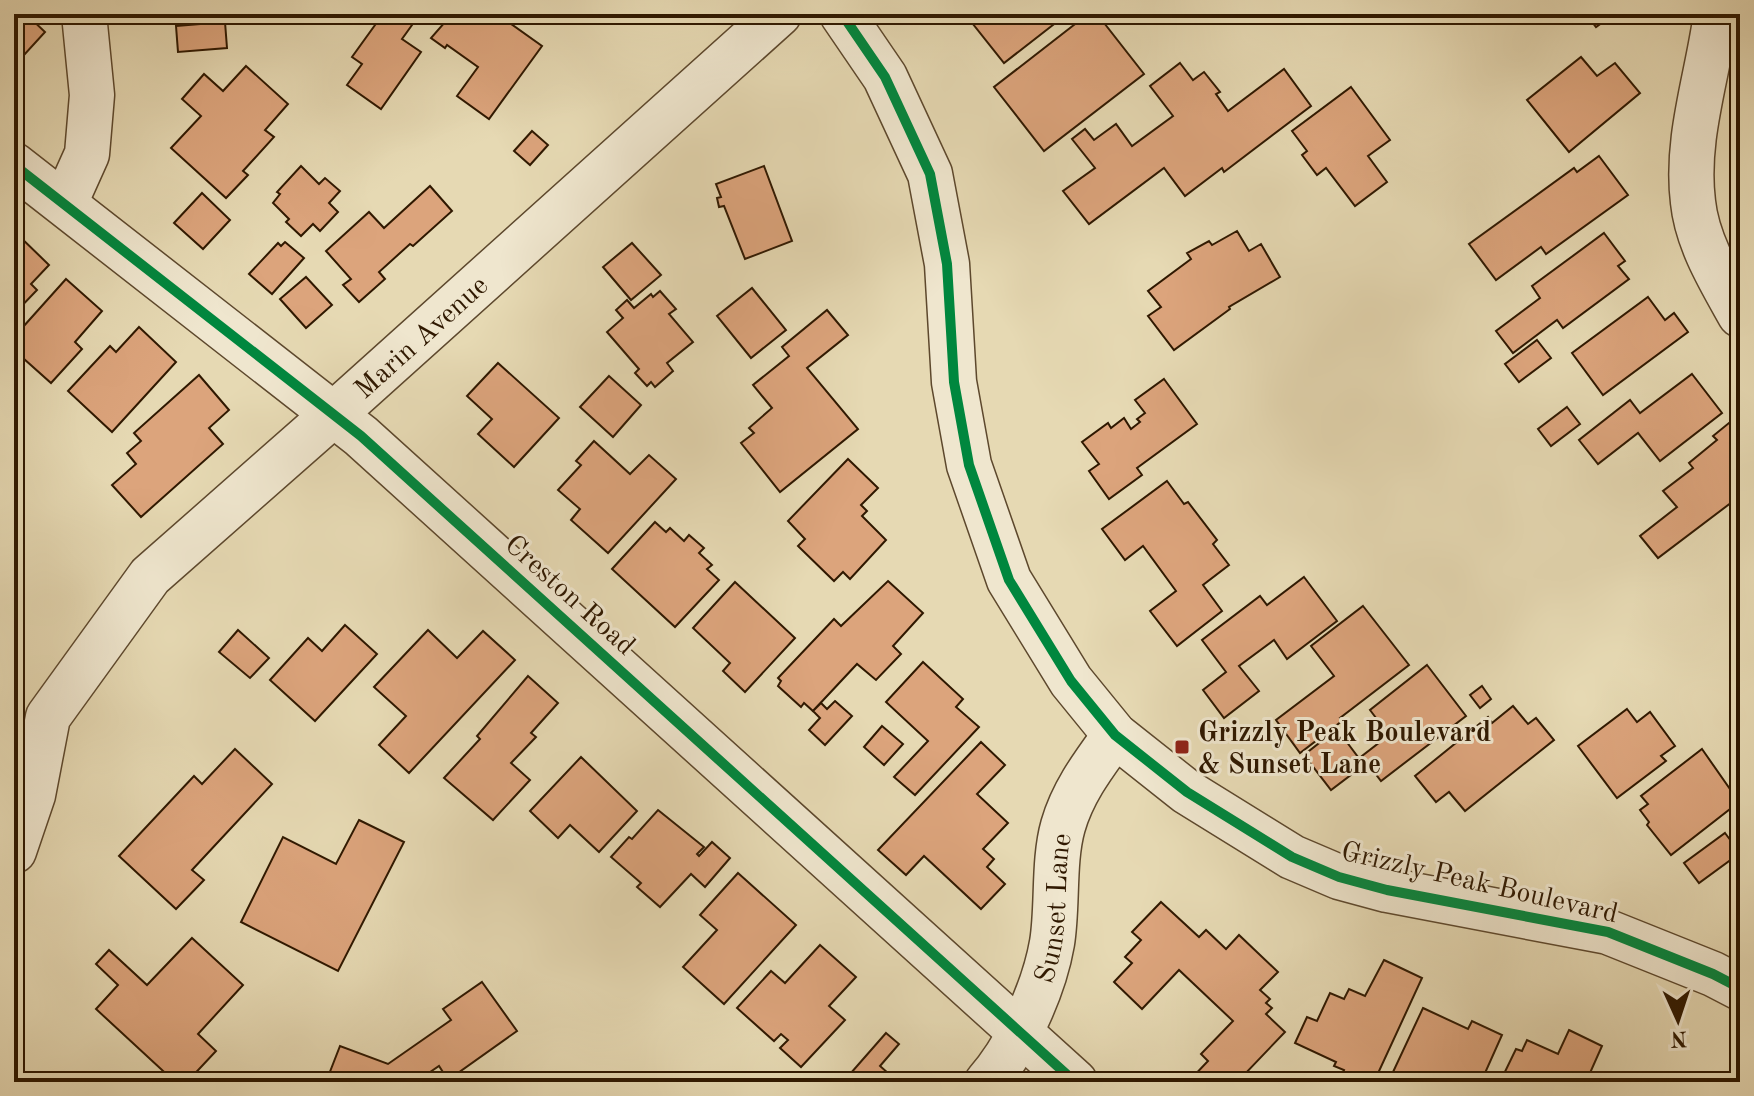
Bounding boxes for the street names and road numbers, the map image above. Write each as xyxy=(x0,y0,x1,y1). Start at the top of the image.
street label: Marin Avenue xyxy=(351,272,494,405)
street label: Creston Road xyxy=(499,531,639,662)
street label: Sunset Lane xyxy=(1031,831,1078,987)
street label: Grizzly Peak Boulevard xyxy=(1338,838,1620,929)

